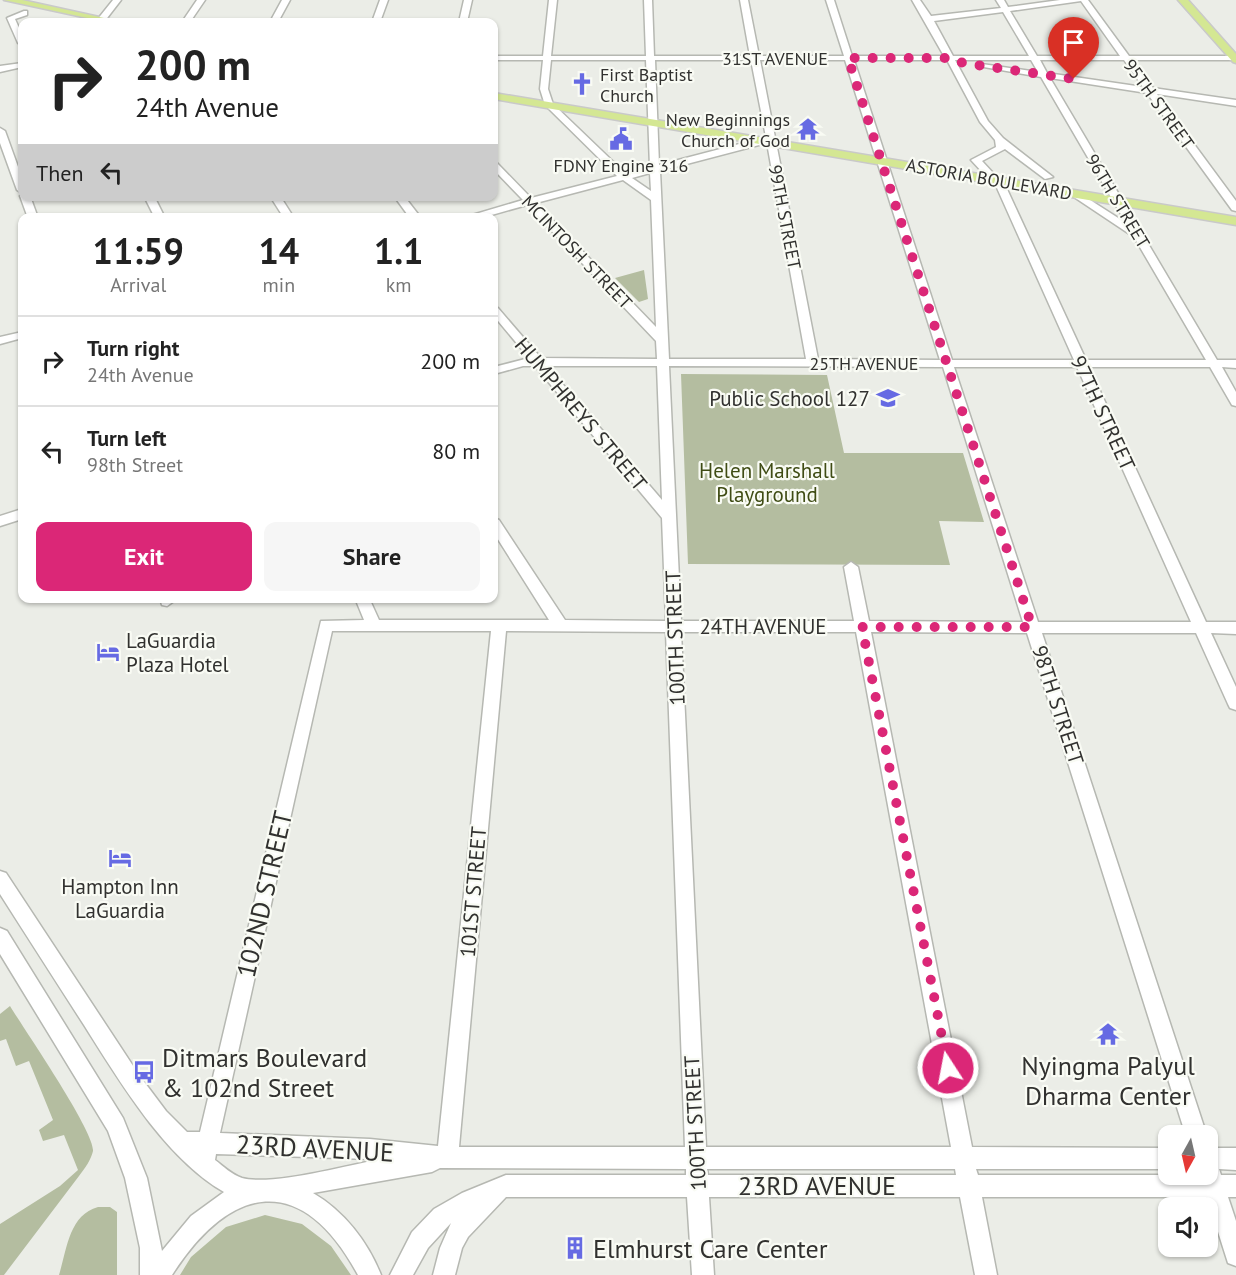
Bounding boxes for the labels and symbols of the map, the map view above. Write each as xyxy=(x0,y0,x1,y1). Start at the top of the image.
pin xyxy=(1048,17,1099,79)
street label: 31ST AVENUE xyxy=(722,47,828,70)
street label: 95TH STREET xyxy=(1119,54,1199,154)
place label: First Baptist Church xyxy=(600,63,693,107)
church icon: First Baptist Church xyxy=(569,71,595,97)
place label: New Beginnings Church of God xyxy=(666,108,790,152)
temple icon: New Beginnings Church of God xyxy=(795,116,821,142)
public building icon: FDNY Engine 316 xyxy=(608,126,634,152)
street label: 96TH STREET xyxy=(1081,150,1155,252)
street label: ASTORIA BOULEVARD xyxy=(904,153,1074,205)
place label: FDNY Engine 316 xyxy=(554,154,688,177)
street label: 99TH STREET xyxy=(764,163,806,271)
street label: MCINTOSH STREET xyxy=(517,190,637,314)
street label: HUMPHREYS STREET xyxy=(509,332,653,496)
street label: 97TH STREET xyxy=(1065,351,1142,475)
street label: 25TH AVENUE xyxy=(809,352,919,375)
place label: Public School 127 xyxy=(709,385,870,412)
school or university icon: Public School 127 xyxy=(875,385,901,411)
park label: Helen Marshall Playground xyxy=(699,457,835,508)
street label: 100TH STREET xyxy=(659,570,691,706)
street label: 24TH AVENUE xyxy=(699,613,827,640)
place label: LaGuardia Plaza Hotel xyxy=(126,627,229,678)
hotel icon: LaGuardia Plaza Hotel xyxy=(95,639,121,665)
street label: 98TH STREET xyxy=(1026,642,1090,768)
street label: 102ND STREET xyxy=(229,807,299,981)
street label: 101ST STREET xyxy=(454,825,492,959)
hotel icon: Hampton Inn LaGuardia xyxy=(107,845,133,871)
place label: Hampton Inn LaGuardia xyxy=(61,873,179,924)
temple icon: Nyingma Palyul Dharma Center xyxy=(1095,1021,1121,1047)
position arrow xyxy=(916,1036,980,1100)
place label: Ditmars Boulevard & 102nd Street xyxy=(162,1041,367,1104)
place label: Nyingma Palyul Dharma Center xyxy=(1021,1049,1195,1112)
street label: 100TH STREET xyxy=(678,1054,712,1191)
bus stop icon: Ditmars Boulevard & 102nd Street xyxy=(131,1059,157,1085)
north arrow xyxy=(1158,1125,1218,1185)
street label: 23RD AVENUE xyxy=(235,1127,395,1169)
street label: 23RD AVENUE xyxy=(738,1169,896,1202)
place label: Elmhurst Care Center xyxy=(593,1232,828,1265)
building icon: Elmhurst Care Center xyxy=(562,1235,588,1261)

